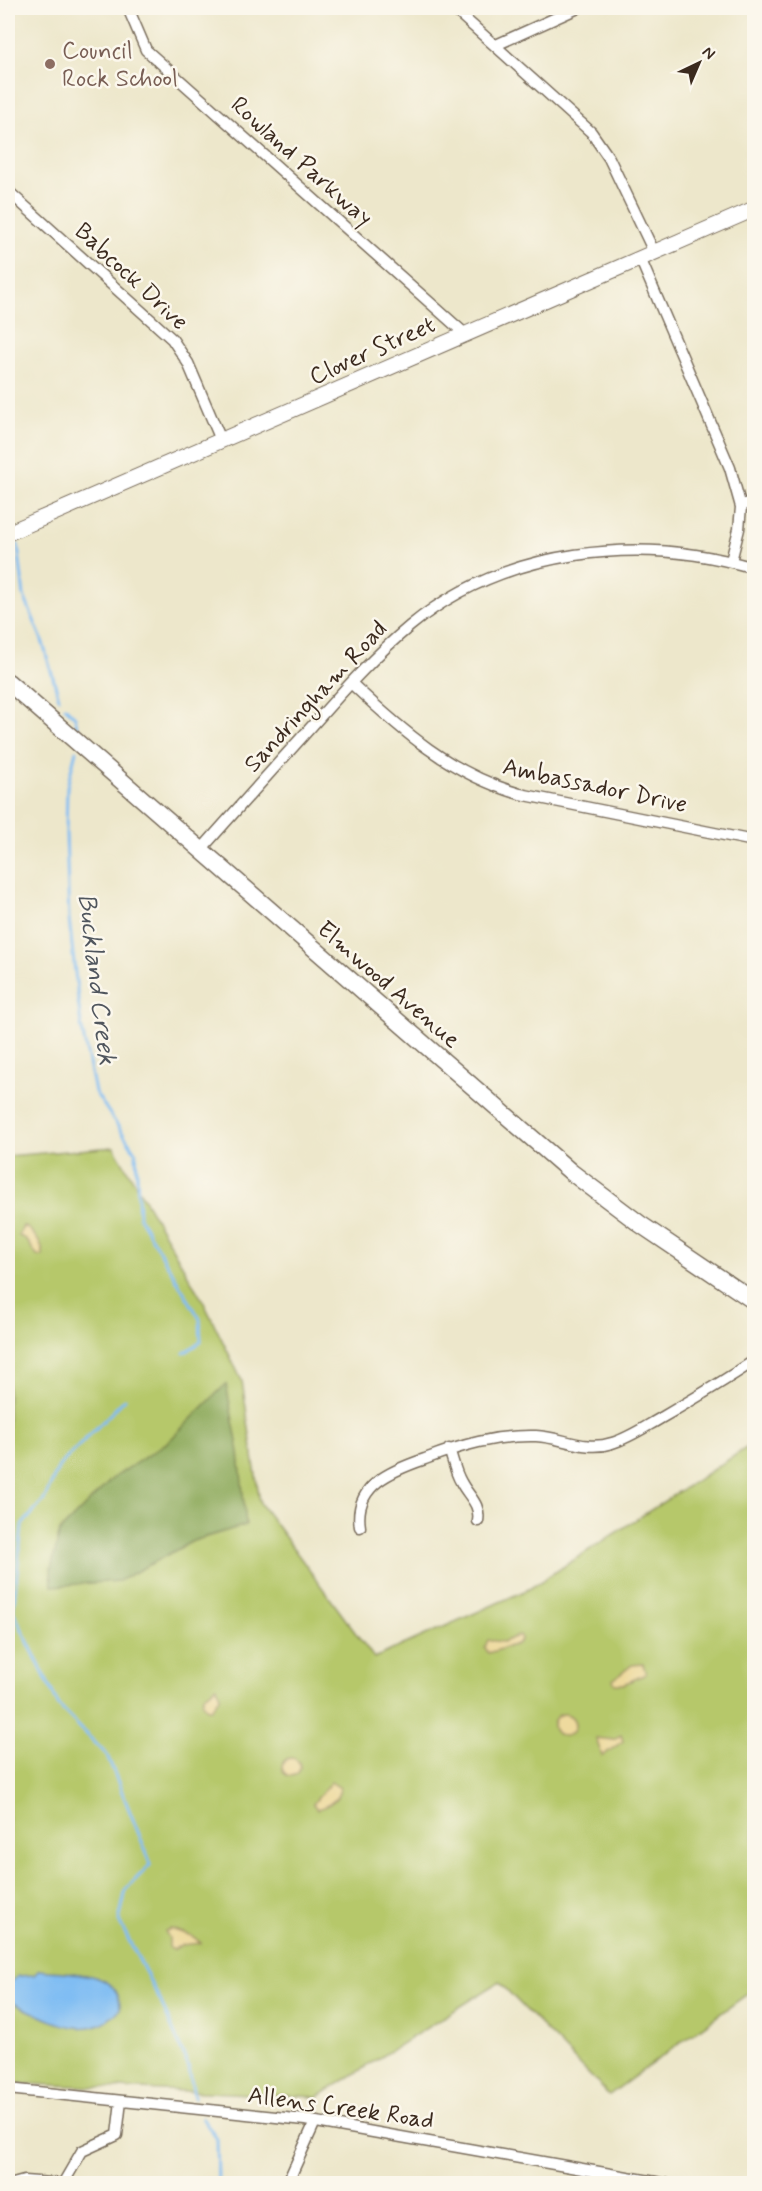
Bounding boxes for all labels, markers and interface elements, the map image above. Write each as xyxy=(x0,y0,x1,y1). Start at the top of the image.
north arrow xyxy=(669,33,729,93)
place label: Council Rock School xyxy=(62,36,178,95)
text: N xyxy=(697,42,720,65)
marker: Council Rock School xyxy=(43,57,57,71)
street label: Rowland Parkway xyxy=(223,90,379,234)
street label: Babcock Drive xyxy=(67,216,195,338)
street label: Clover Street xyxy=(305,310,440,393)
street label: Sandringham Road xyxy=(238,614,396,781)
street label: Ambassador Drive xyxy=(500,752,690,821)
water label: Buckland Creek xyxy=(69,892,123,1067)
street label: Elmwood Avenue xyxy=(310,914,466,1056)
street label: Allens Creek Road xyxy=(246,2080,436,2137)

